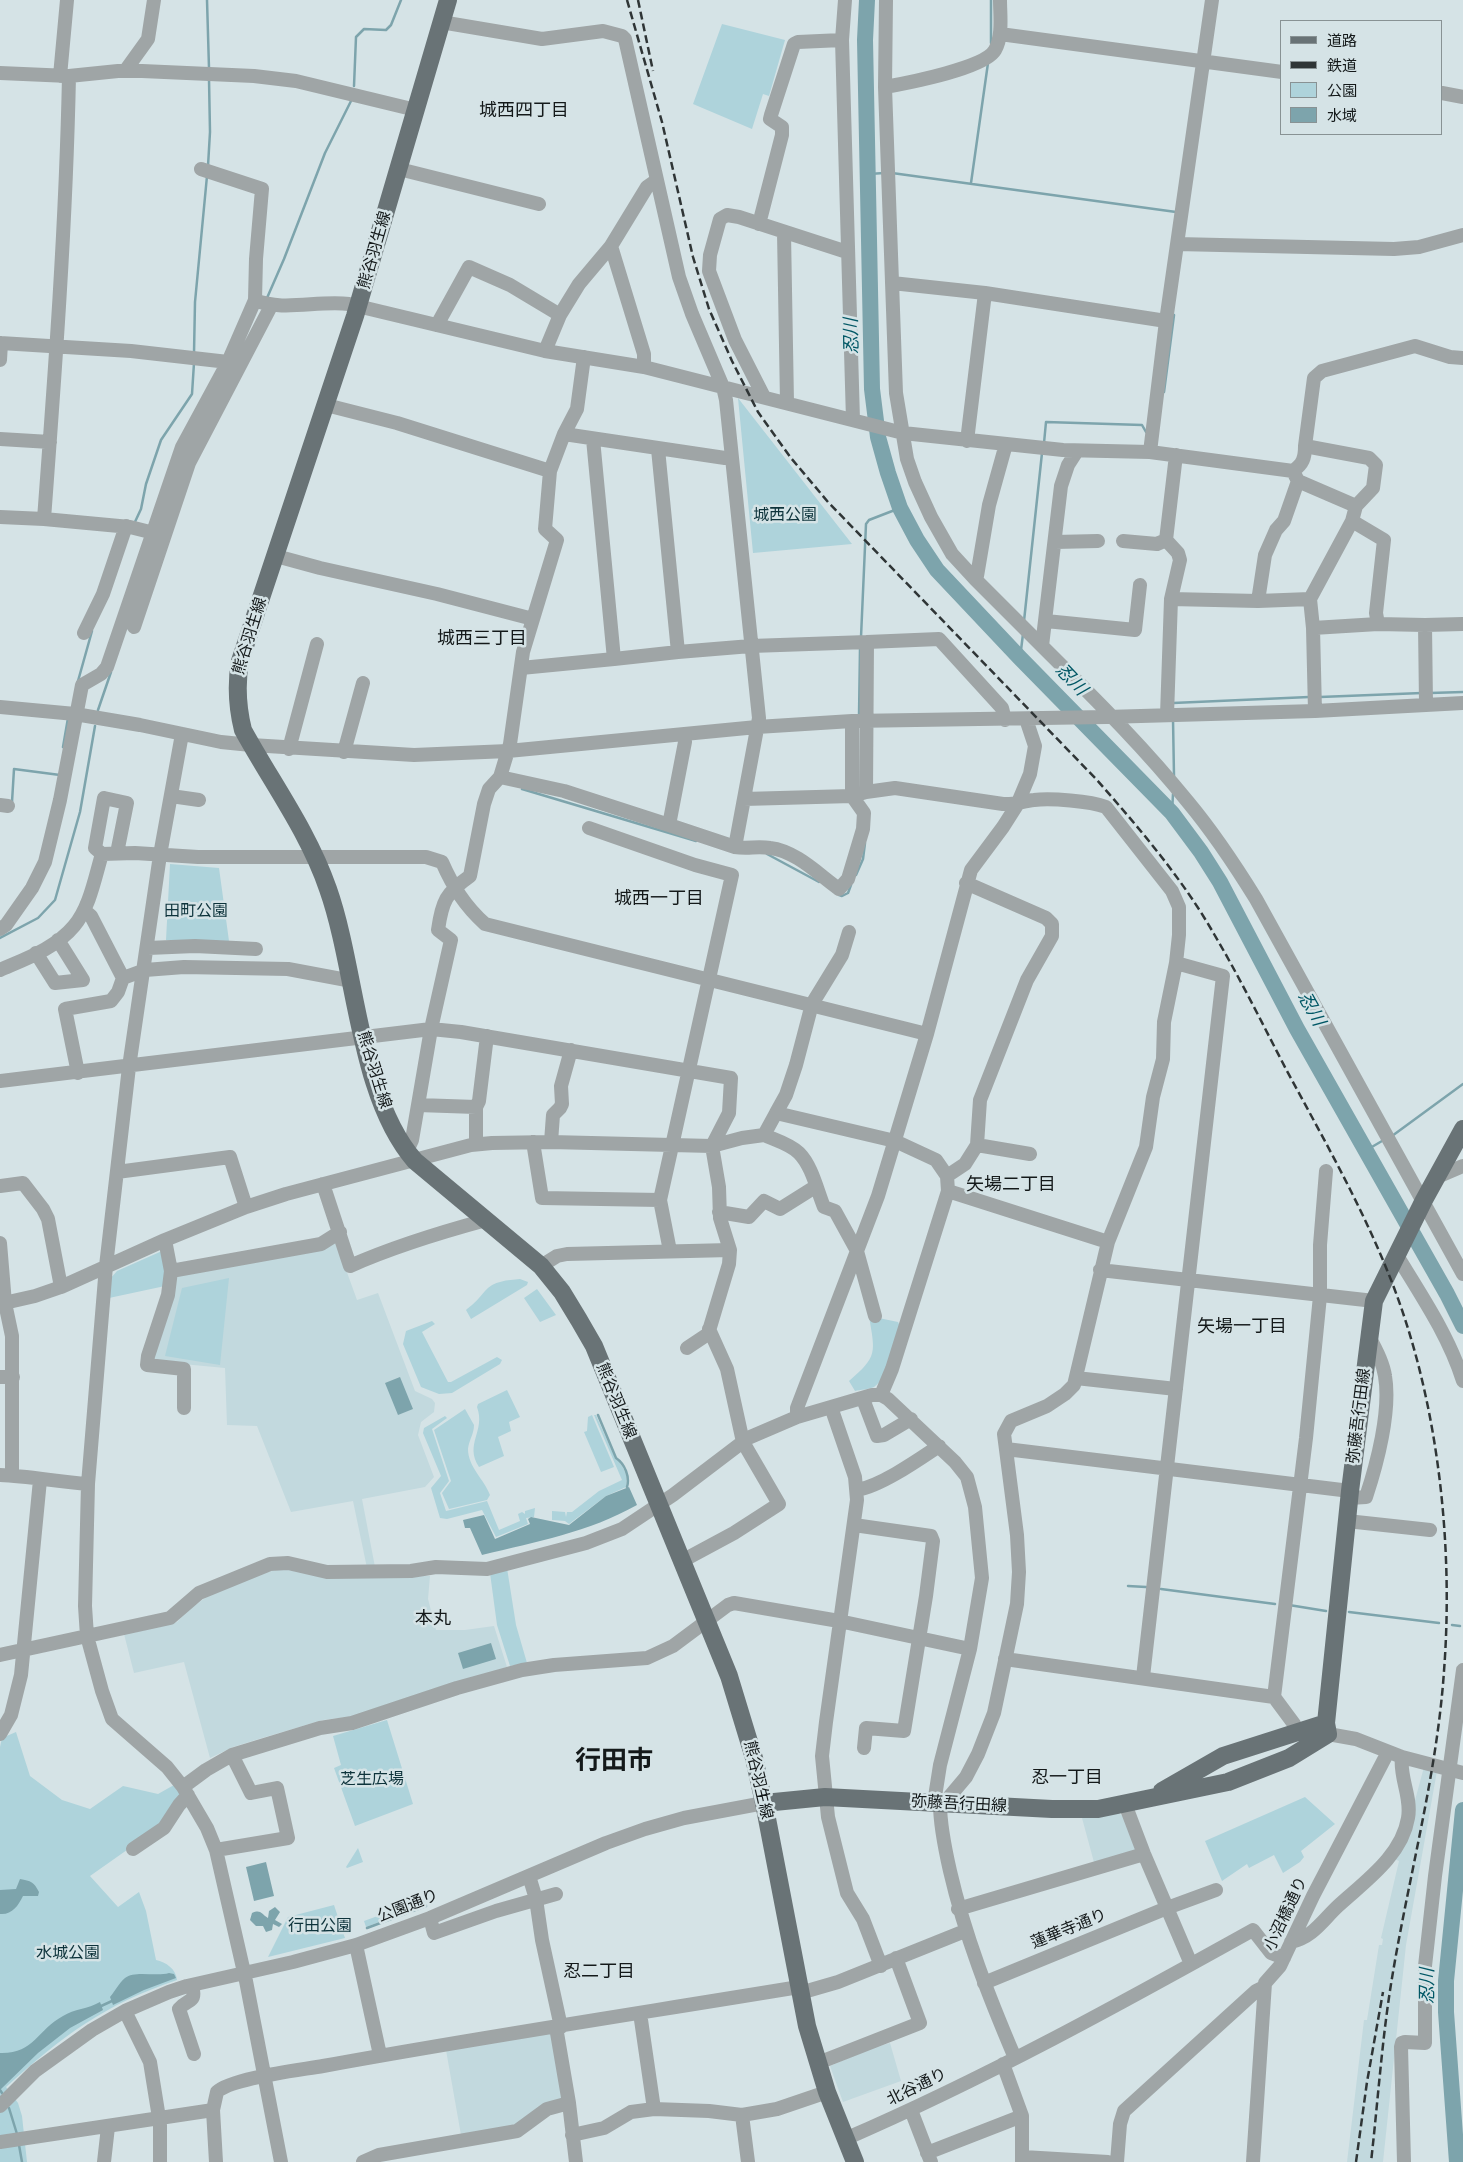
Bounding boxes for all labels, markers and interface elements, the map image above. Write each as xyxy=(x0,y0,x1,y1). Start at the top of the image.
legend xyxy=(1280,20,1443,135)
text: 道路 xyxy=(1327,30,1357,50)
text: 鉄道 xyxy=(1327,55,1357,75)
text: 公園 xyxy=(1327,80,1357,100)
district label: 城西四丁目 xyxy=(479,100,569,122)
text: 水域 xyxy=(1327,105,1357,125)
street label: 熊谷羽生線 xyxy=(355,209,395,291)
water label: 忍川 xyxy=(841,318,863,354)
park label: 城西公園 xyxy=(753,505,817,525)
street label: 熊谷羽生線 xyxy=(229,595,271,677)
district label: 城西三丁目 xyxy=(437,628,527,650)
water label: 忍川 xyxy=(1051,660,1091,700)
district label: 城西一丁目 xyxy=(614,888,704,910)
park label: 田町公園 xyxy=(164,901,228,921)
water label: 忍川 xyxy=(1293,988,1329,1030)
street label: 熊谷羽生線 xyxy=(353,1029,395,1111)
district label: 矢場二丁目 xyxy=(966,1174,1056,1196)
district label: 矢場一丁目 xyxy=(1197,1316,1287,1338)
street label: 熊谷羽生線 xyxy=(592,1360,640,1442)
street label: 弥藤吾行田線 xyxy=(1344,1367,1374,1465)
district label: 本丸 xyxy=(415,1608,451,1630)
street label: 熊谷羽生線 xyxy=(740,1739,776,1821)
district label: 行田市 xyxy=(575,1746,653,1778)
district label: 忍一丁目 xyxy=(1031,1767,1103,1789)
park label: 芝生広場 xyxy=(340,1769,404,1789)
street label: 弥藤吾行田線 xyxy=(911,1792,1007,1816)
street label: 小沼橋通り xyxy=(1260,1874,1312,1954)
street label: 公園通り xyxy=(375,1886,441,1926)
street label: 蓮華寺通り xyxy=(1028,1905,1110,1953)
park label: 行田公園 xyxy=(288,1916,352,1936)
park label: 水城公園 xyxy=(36,1943,100,1963)
district label: 忍二丁目 xyxy=(563,1961,635,1983)
water label: 忍川 xyxy=(1417,1968,1439,2004)
street label: 北谷通り xyxy=(884,2064,950,2110)

